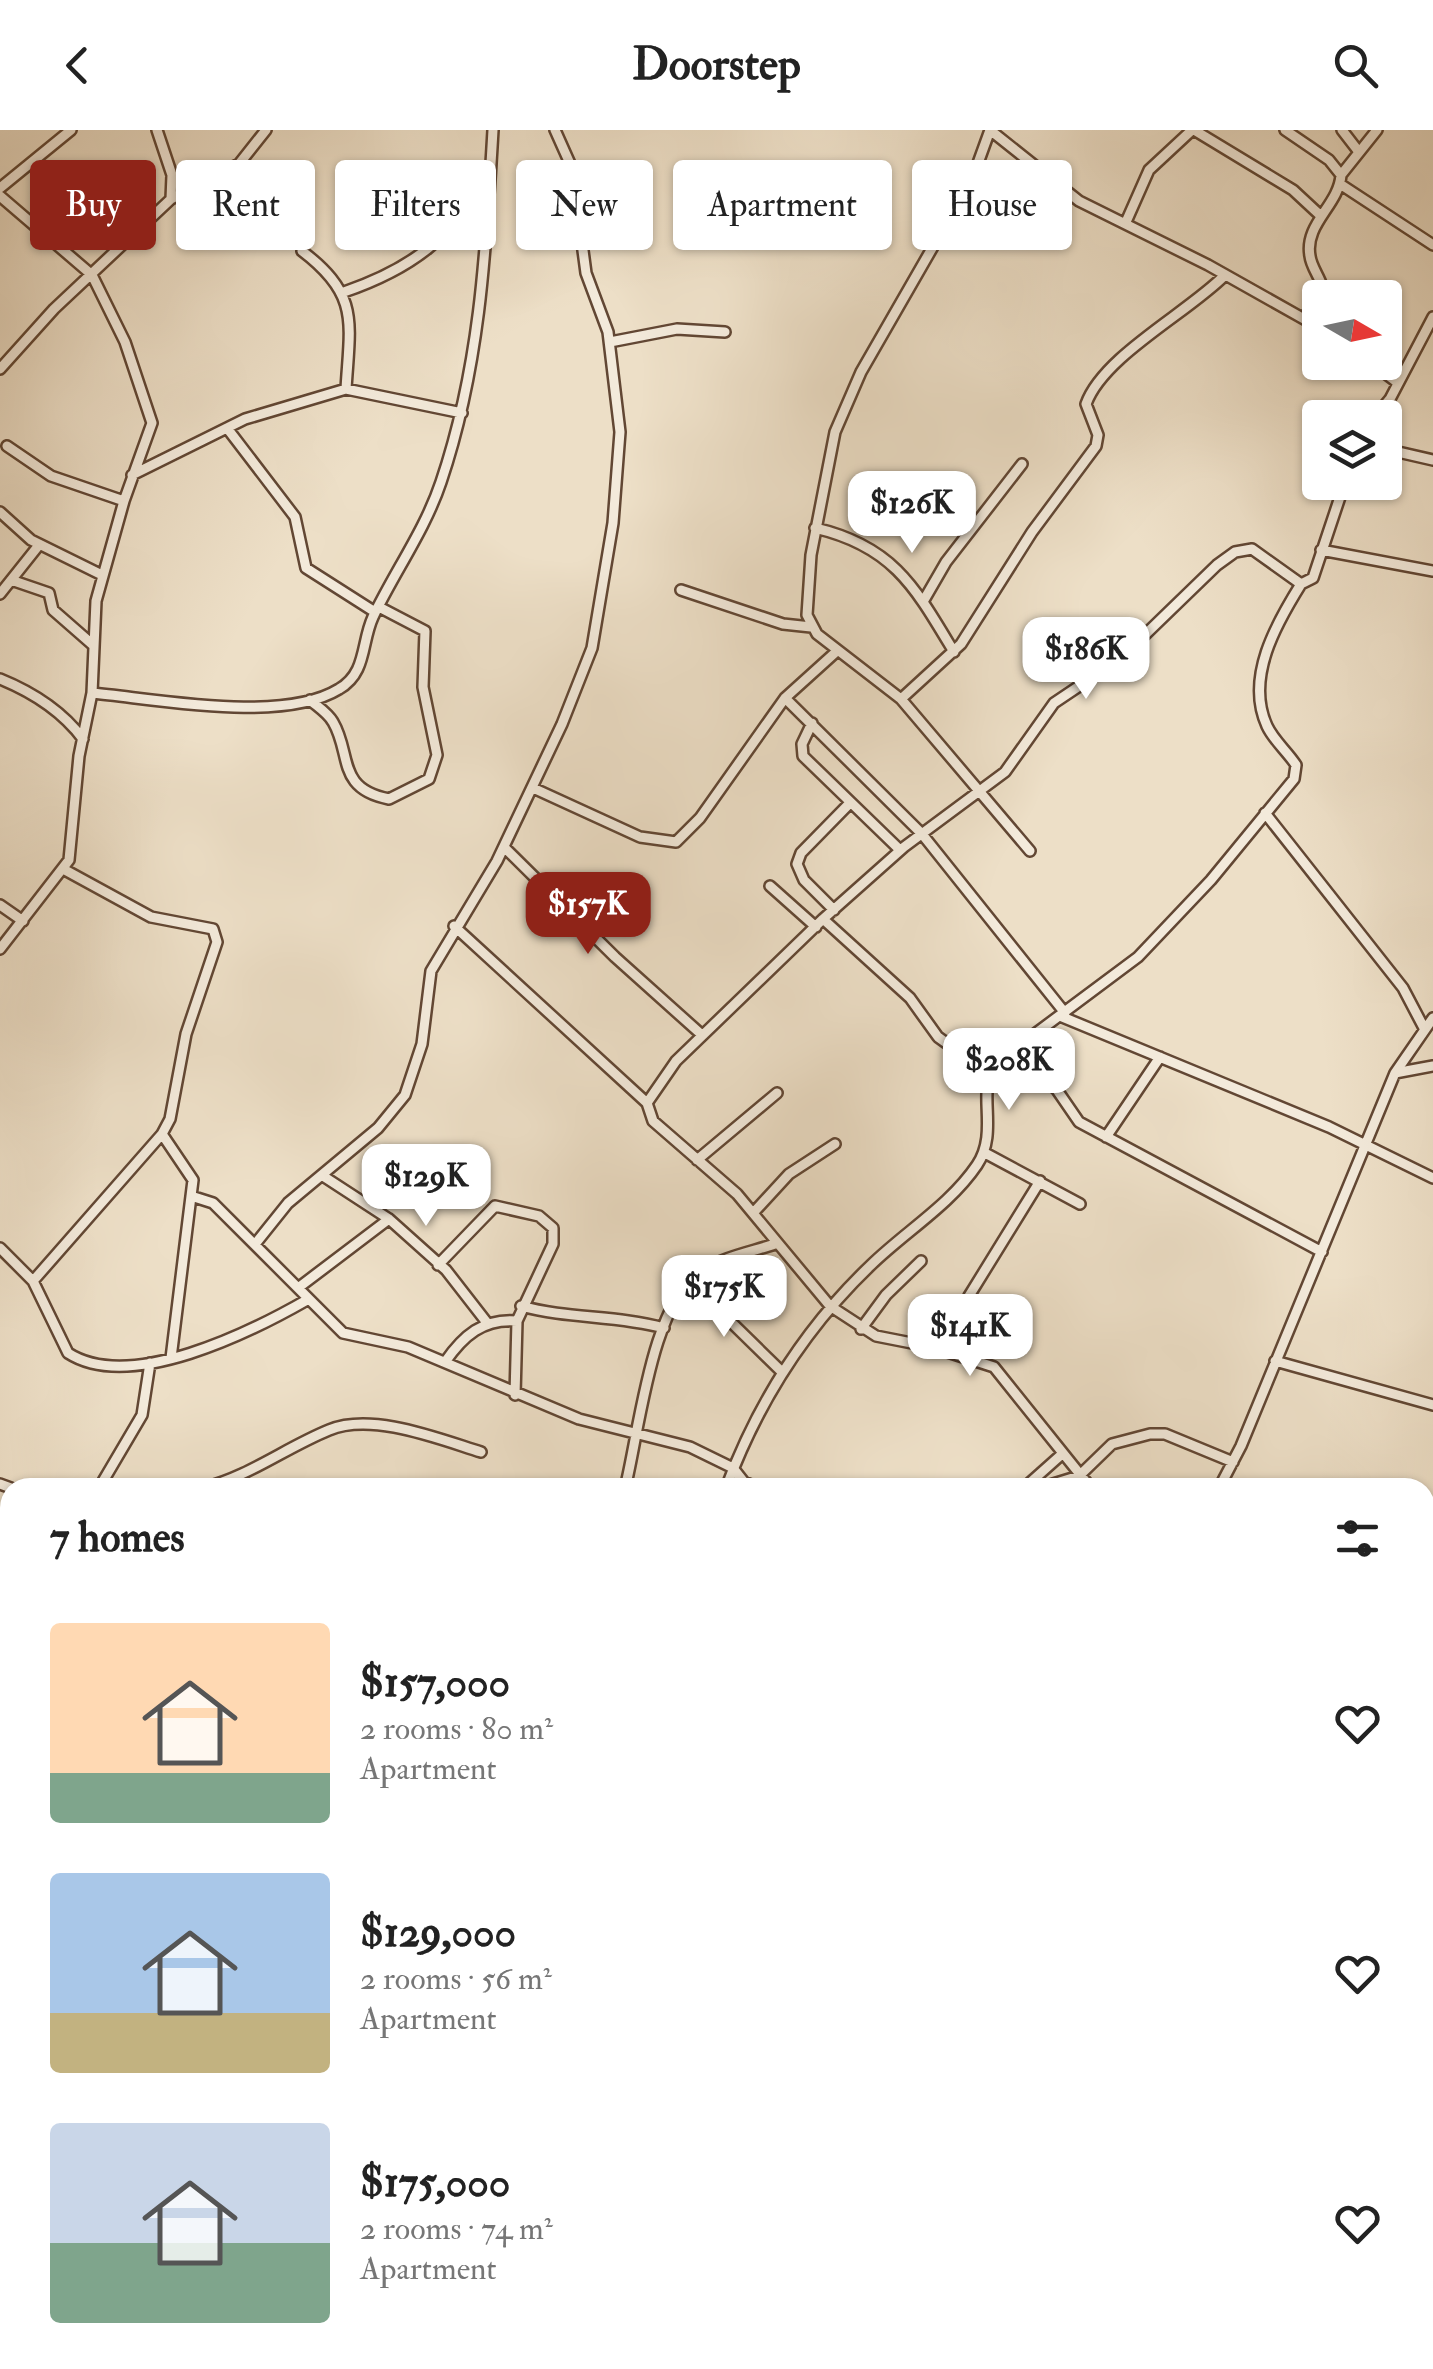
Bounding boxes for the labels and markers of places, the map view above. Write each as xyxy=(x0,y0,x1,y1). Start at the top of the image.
pin: $126K xyxy=(842,471,982,556)
pin: $186K xyxy=(1016,617,1156,702)
pin: $157K xyxy=(518,872,658,957)
pin: $208K xyxy=(939,1028,1079,1113)
pin: $129K xyxy=(356,1144,496,1229)
pin: $175K xyxy=(654,1255,794,1340)
pin: $141K xyxy=(900,1294,1040,1379)

